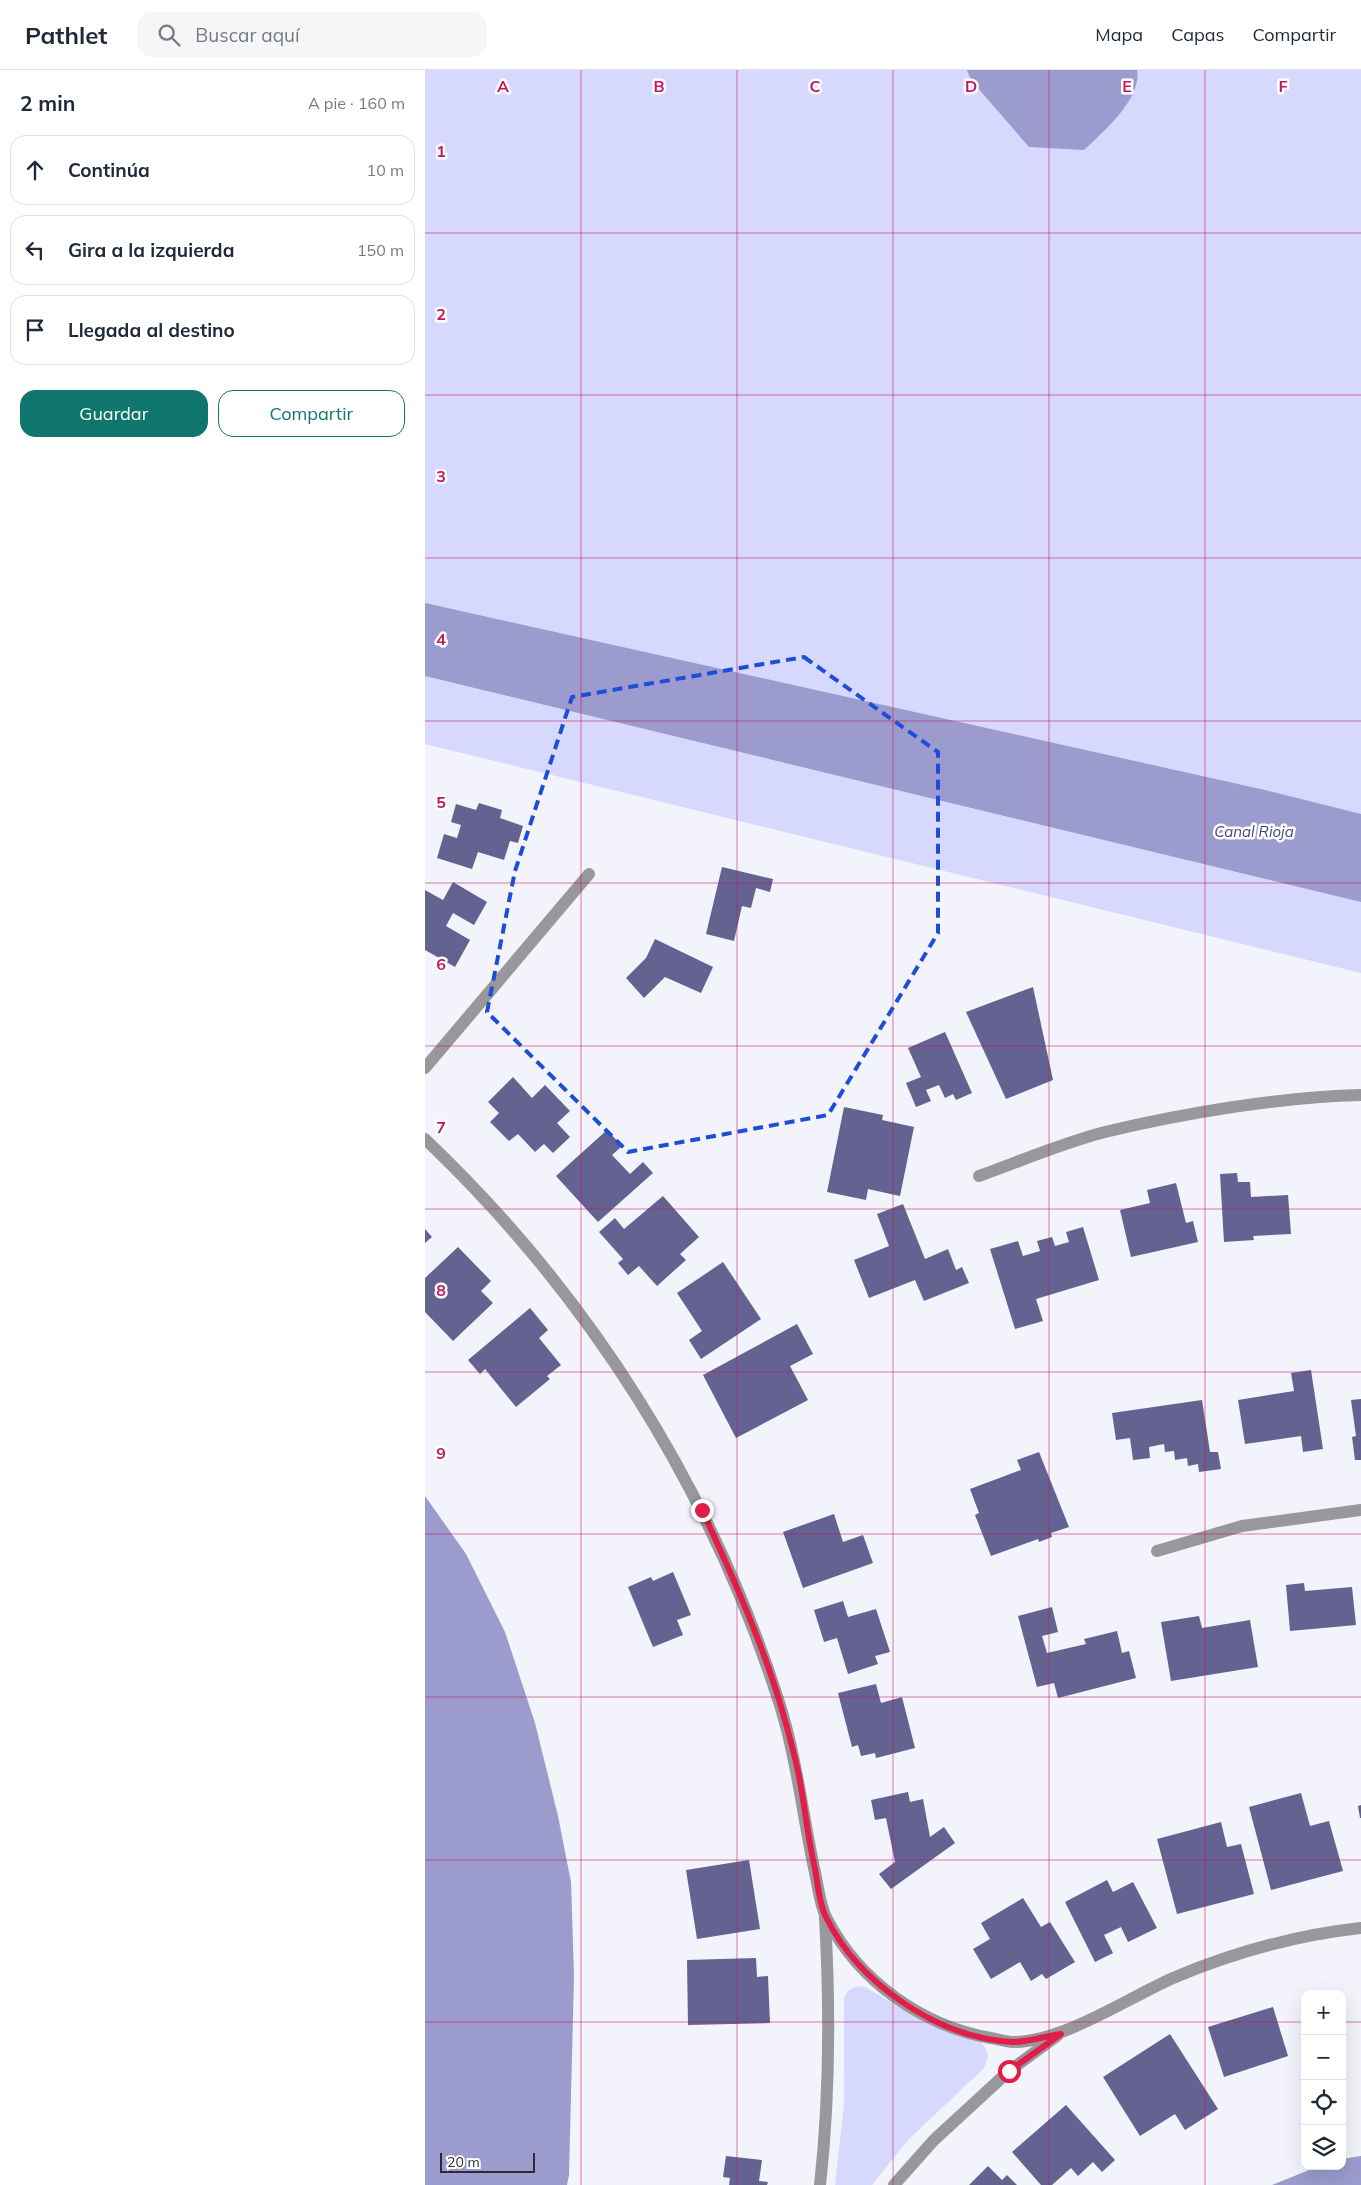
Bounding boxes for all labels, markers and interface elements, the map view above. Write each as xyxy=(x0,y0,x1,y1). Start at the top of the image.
search box xyxy=(137,12,487,57)
text: Pathlet xyxy=(25,20,107,50)
icon: search xyxy=(155,21,183,49)
text: Buscar aquí xyxy=(195,23,300,47)
text: Mapa xyxy=(1095,23,1143,46)
text: Capas xyxy=(1171,23,1225,46)
text: Compartir xyxy=(1253,23,1336,46)
text: A xyxy=(497,76,509,96)
text: B xyxy=(653,76,665,96)
text: C xyxy=(810,76,821,96)
text: D xyxy=(965,76,977,96)
text: E xyxy=(1122,76,1132,96)
text: F xyxy=(1278,76,1288,96)
text: 2 min xyxy=(20,90,75,116)
text: A pie · 160 m xyxy=(308,93,405,113)
text: 1 xyxy=(436,141,446,161)
icon: ahead xyxy=(21,156,49,184)
text: Continúa xyxy=(68,158,150,182)
text: 10 m xyxy=(367,160,404,180)
icon: left xyxy=(21,236,49,264)
text: Gira a la izquierda xyxy=(68,238,234,262)
text: 150 m xyxy=(357,240,404,260)
text: 2 xyxy=(436,304,446,324)
icon: arrive xyxy=(21,316,49,344)
text: Llegada al destino xyxy=(68,318,235,342)
button: Guardar xyxy=(20,390,208,437)
button: Compartir xyxy=(218,390,405,437)
text: 3 xyxy=(436,466,446,486)
text: 4 xyxy=(436,629,446,649)
text: 5 xyxy=(436,792,446,812)
water label: Canal Rioja xyxy=(1214,822,1294,841)
text: 6 xyxy=(436,954,446,974)
text: 7 xyxy=(436,1117,446,1137)
text: 8 xyxy=(436,1280,446,1300)
text: 9 xyxy=(436,1443,446,1463)
route end xyxy=(691,1499,714,1522)
map controls xyxy=(1301,1990,1346,2170)
button: + xyxy=(1301,1990,1346,2035)
button: − xyxy=(1301,2035,1346,2080)
route start xyxy=(998,2060,1021,2083)
button: locate xyxy=(1301,2080,1346,2125)
button: layers xyxy=(1301,2125,1346,2170)
scale bar xyxy=(440,2150,535,2173)
text: 20 m xyxy=(447,2153,480,2171)

